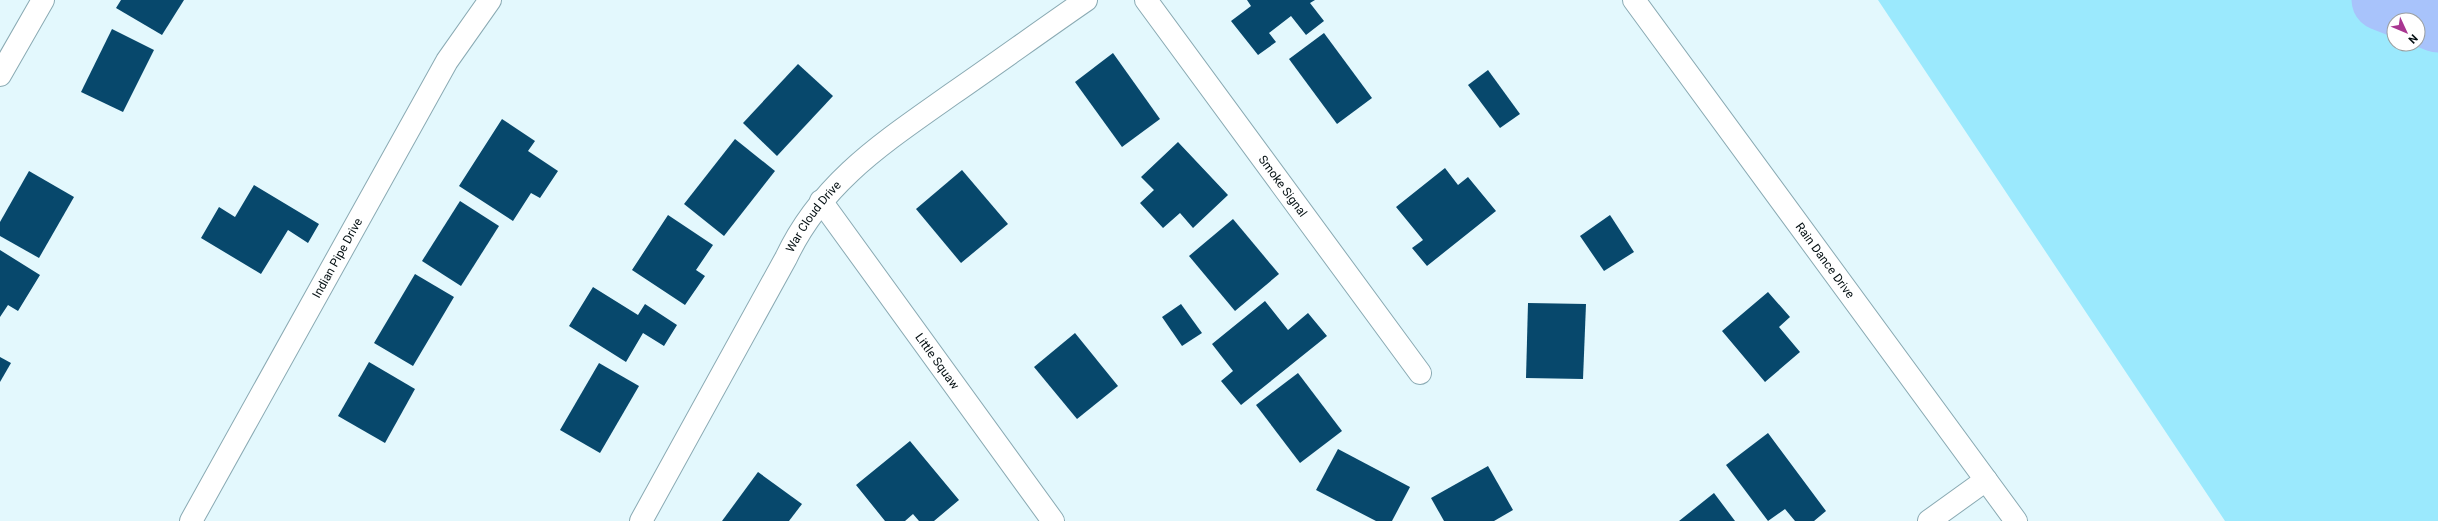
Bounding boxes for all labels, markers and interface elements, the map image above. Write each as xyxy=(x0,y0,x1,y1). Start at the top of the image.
north arrow xyxy=(2386,12,2426,52)
text: N xyxy=(2405,31,2420,46)
street label: Smoke Signal xyxy=(1256,153,1310,220)
street label: War Cloud Drive xyxy=(783,178,844,255)
street label: Indian Pipe Drive xyxy=(310,216,365,300)
street label: Rain Dance Drive xyxy=(1793,220,1857,301)
street label: Little Squaw xyxy=(912,331,962,392)

